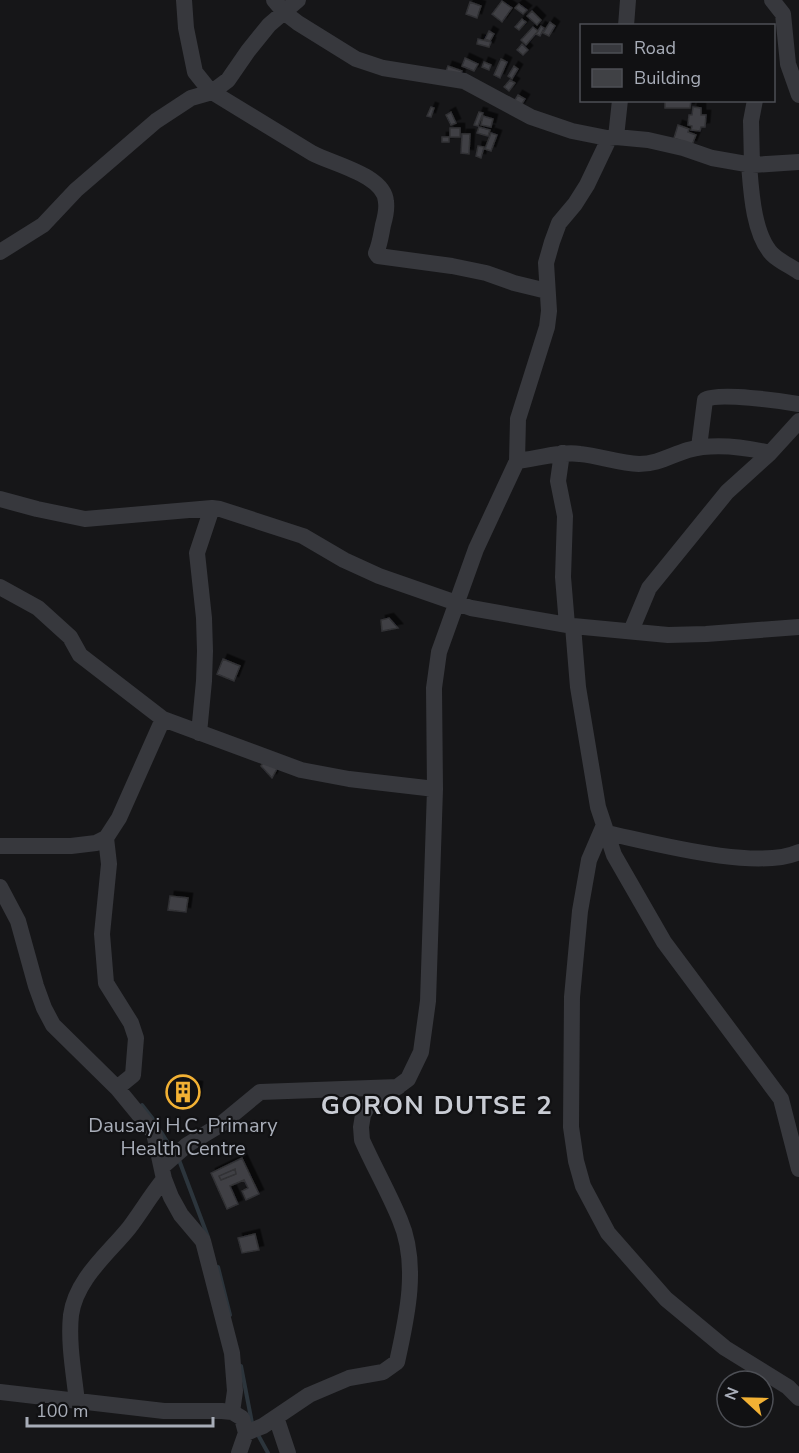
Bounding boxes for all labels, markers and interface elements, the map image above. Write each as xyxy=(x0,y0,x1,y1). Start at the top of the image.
legend xyxy=(580,24,775,102)
text: Road xyxy=(634,36,676,60)
text: Building xyxy=(634,66,701,90)
building icon: Dausayi H.C. Primary Health Centre xyxy=(165,1074,201,1110)
district label: GORON DUTSE 2 xyxy=(321,1088,553,1123)
place label: Dausayi H.C. Primary Health Centre xyxy=(88,1112,278,1162)
north arrow xyxy=(715,1369,775,1429)
text: N xyxy=(720,1384,744,1403)
scale bar xyxy=(27,1390,213,1428)
text: 100 m xyxy=(36,1399,88,1423)

